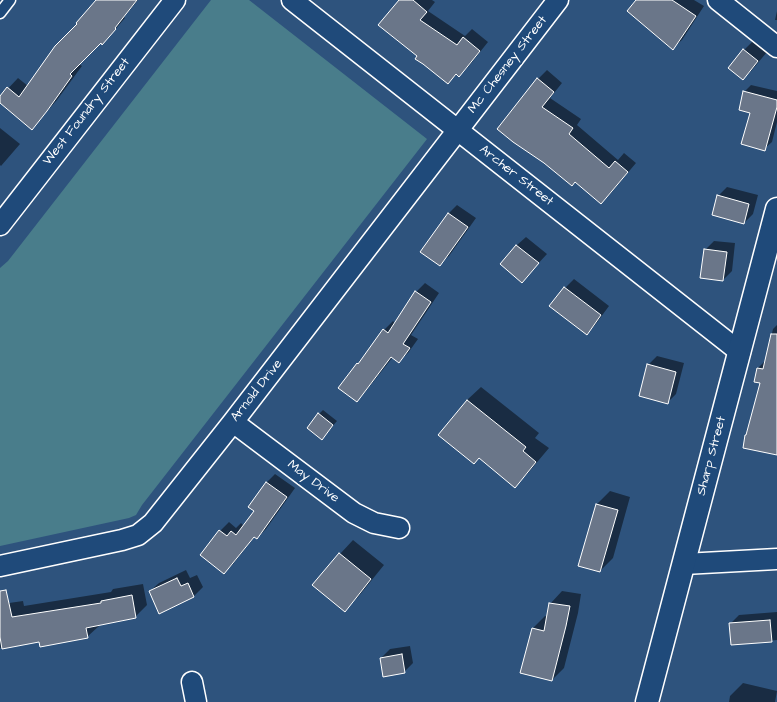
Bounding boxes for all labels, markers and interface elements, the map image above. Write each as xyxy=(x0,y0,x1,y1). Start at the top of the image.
street label: Mc Chesney Street xyxy=(465,13,551,117)
street label: West Foundry Street xyxy=(40,55,134,169)
street label: Archer Street xyxy=(476,142,556,210)
street label: Arnold Drive xyxy=(228,357,286,425)
street label: Sharp Street xyxy=(694,415,730,497)
street label: May Drive xyxy=(284,457,342,507)

